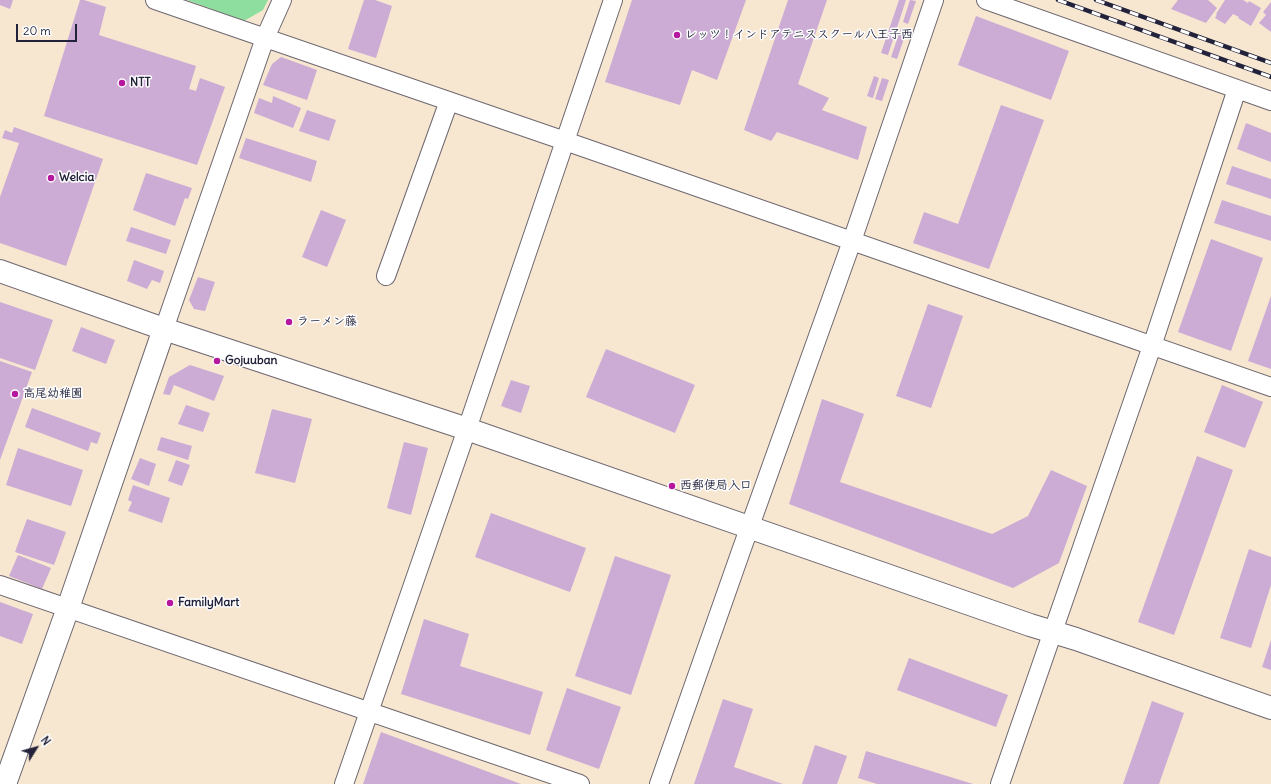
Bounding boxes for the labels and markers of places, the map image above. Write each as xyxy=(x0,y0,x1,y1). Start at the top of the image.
place label: レッツ！インドアテニススクール八王子西 xyxy=(685,28,913,42)
marker: レッツ！インドアテニススクール八王子西 xyxy=(672,30,682,40)
place label: NTT xyxy=(130,76,151,90)
marker: NTT xyxy=(117,78,127,88)
place label: Welcia xyxy=(59,171,94,185)
marker: Welcia xyxy=(46,173,56,183)
place label: ラーメン藤 xyxy=(297,315,357,329)
marker: ラーメン藤 xyxy=(284,317,294,327)
place label: Gojuuban xyxy=(225,354,277,368)
marker: Gojuuban xyxy=(212,356,222,366)
place label: 高尾幼稚園 xyxy=(23,387,83,401)
marker: 高尾幼稚園 xyxy=(10,389,20,399)
place label: 西郵便局入口 xyxy=(680,479,752,493)
marker: 西郵便局入口 xyxy=(667,481,677,491)
place label: FamilyMart xyxy=(178,596,239,610)
marker: FamilyMart xyxy=(165,598,175,608)

